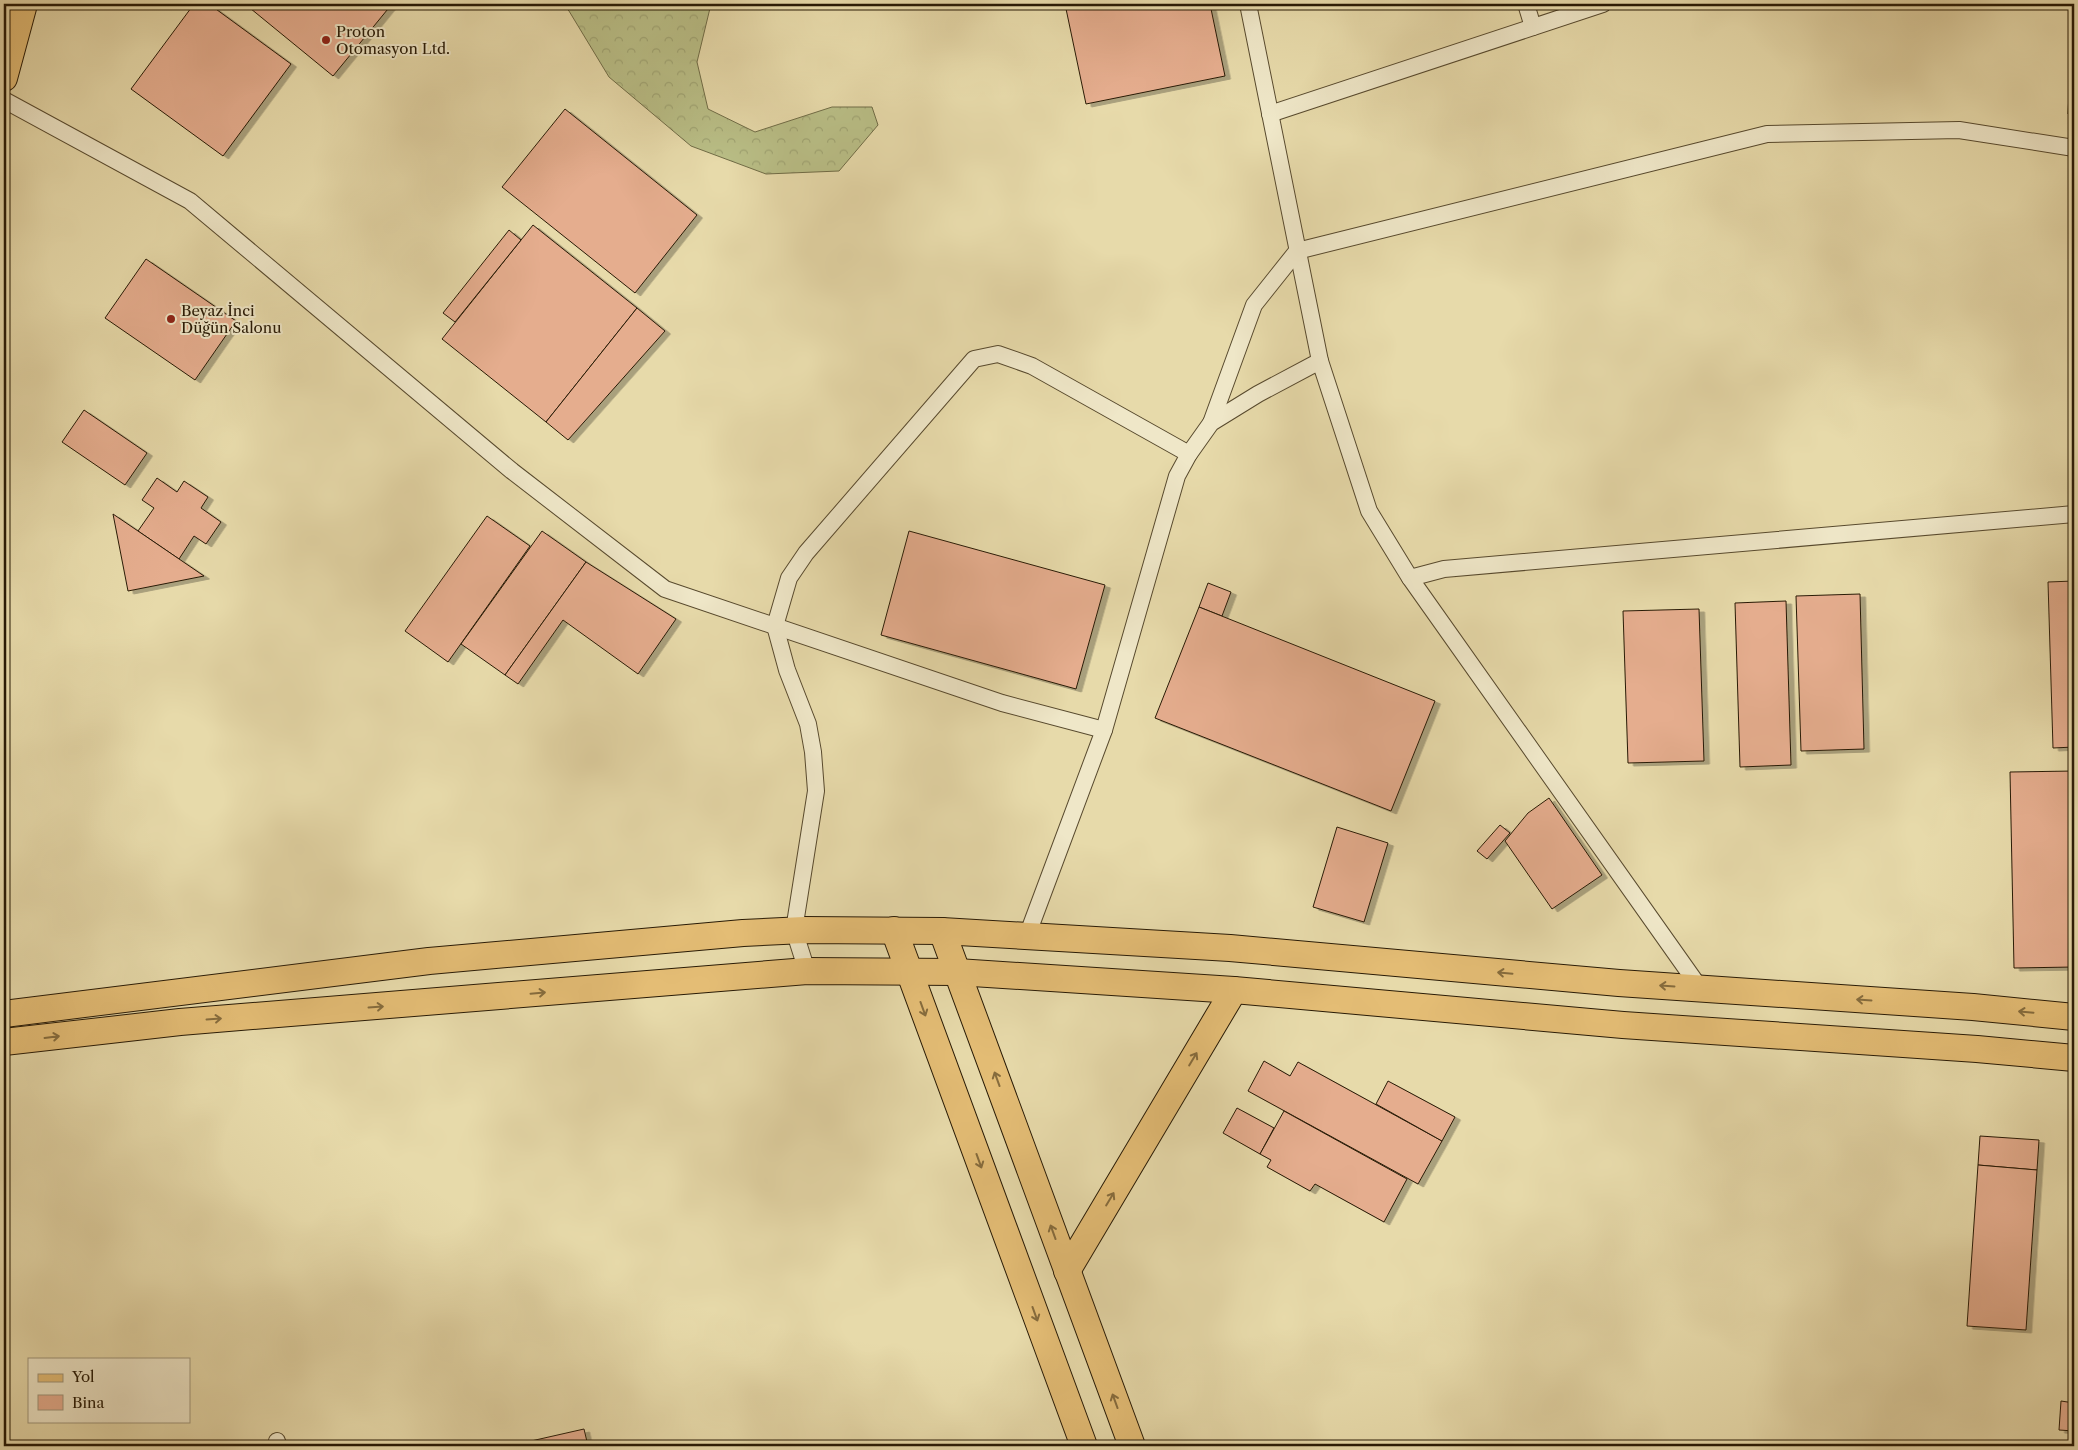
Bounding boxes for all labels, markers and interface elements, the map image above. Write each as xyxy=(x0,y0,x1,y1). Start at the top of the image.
place label: Proton Otomasyon Ltd. xyxy=(336,22,450,58)
marker: Proton Otomasyon Ltd. xyxy=(320,34,332,46)
place label: Beyaz İnci Düğün Salonu xyxy=(181,301,281,337)
marker: Beyaz İnci Düğün Salonu xyxy=(165,313,177,325)
one-way arrow xyxy=(1497,968,1513,977)
one-way arrow xyxy=(1659,981,1675,991)
one-way arrow xyxy=(529,989,545,998)
one-way arrow xyxy=(1856,995,1872,1004)
one-way arrow xyxy=(919,1000,928,1016)
one-way arrow xyxy=(368,1002,384,1012)
one-way arrow xyxy=(2018,1007,2034,1017)
one-way arrow xyxy=(206,1015,222,1024)
one-way arrow xyxy=(44,1032,60,1042)
one-way arrow xyxy=(1188,1052,1198,1067)
one-way arrow xyxy=(992,1072,1001,1087)
one-way arrow xyxy=(975,1153,984,1168)
one-way arrow xyxy=(1106,1192,1116,1206)
one-way arrow xyxy=(1048,1224,1057,1240)
one-way arrow xyxy=(1031,1306,1040,1321)
legend xyxy=(28,1358,190,1422)
text: Yol xyxy=(71,1367,95,1386)
text: Bina xyxy=(72,1393,104,1412)
one-way arrow xyxy=(1110,1393,1119,1409)

